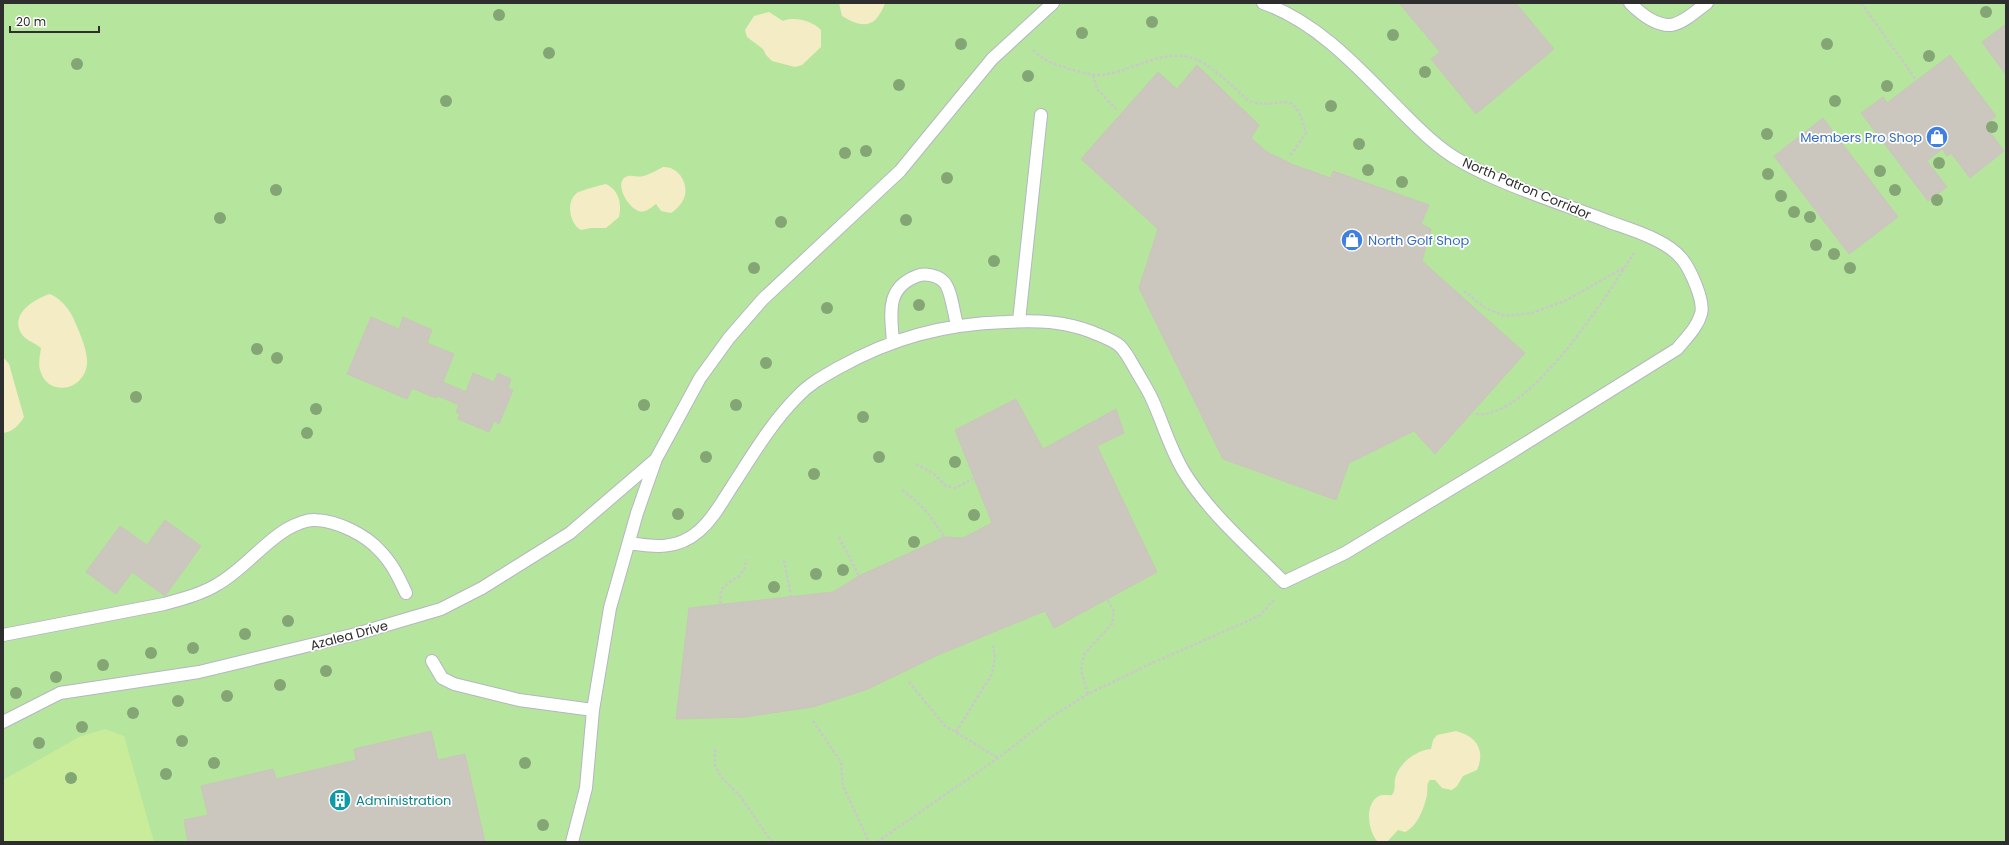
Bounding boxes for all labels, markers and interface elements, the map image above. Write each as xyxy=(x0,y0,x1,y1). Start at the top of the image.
scale bar xyxy=(10,8,99,34)
text: 20 m xyxy=(16,13,46,30)
shop icon: Members Pro Shop xyxy=(1924,124,1950,150)
place label: Members Pro Shop xyxy=(1800,128,1922,147)
street label: North Patron Corridor xyxy=(1460,153,1594,224)
shop icon: North Golf Shop xyxy=(1339,227,1365,253)
place label: North Golf Shop xyxy=(1368,231,1469,250)
street label: Azalea Drive xyxy=(308,616,390,655)
building icon: Administration xyxy=(327,787,353,813)
place label: Administration xyxy=(356,791,451,810)

